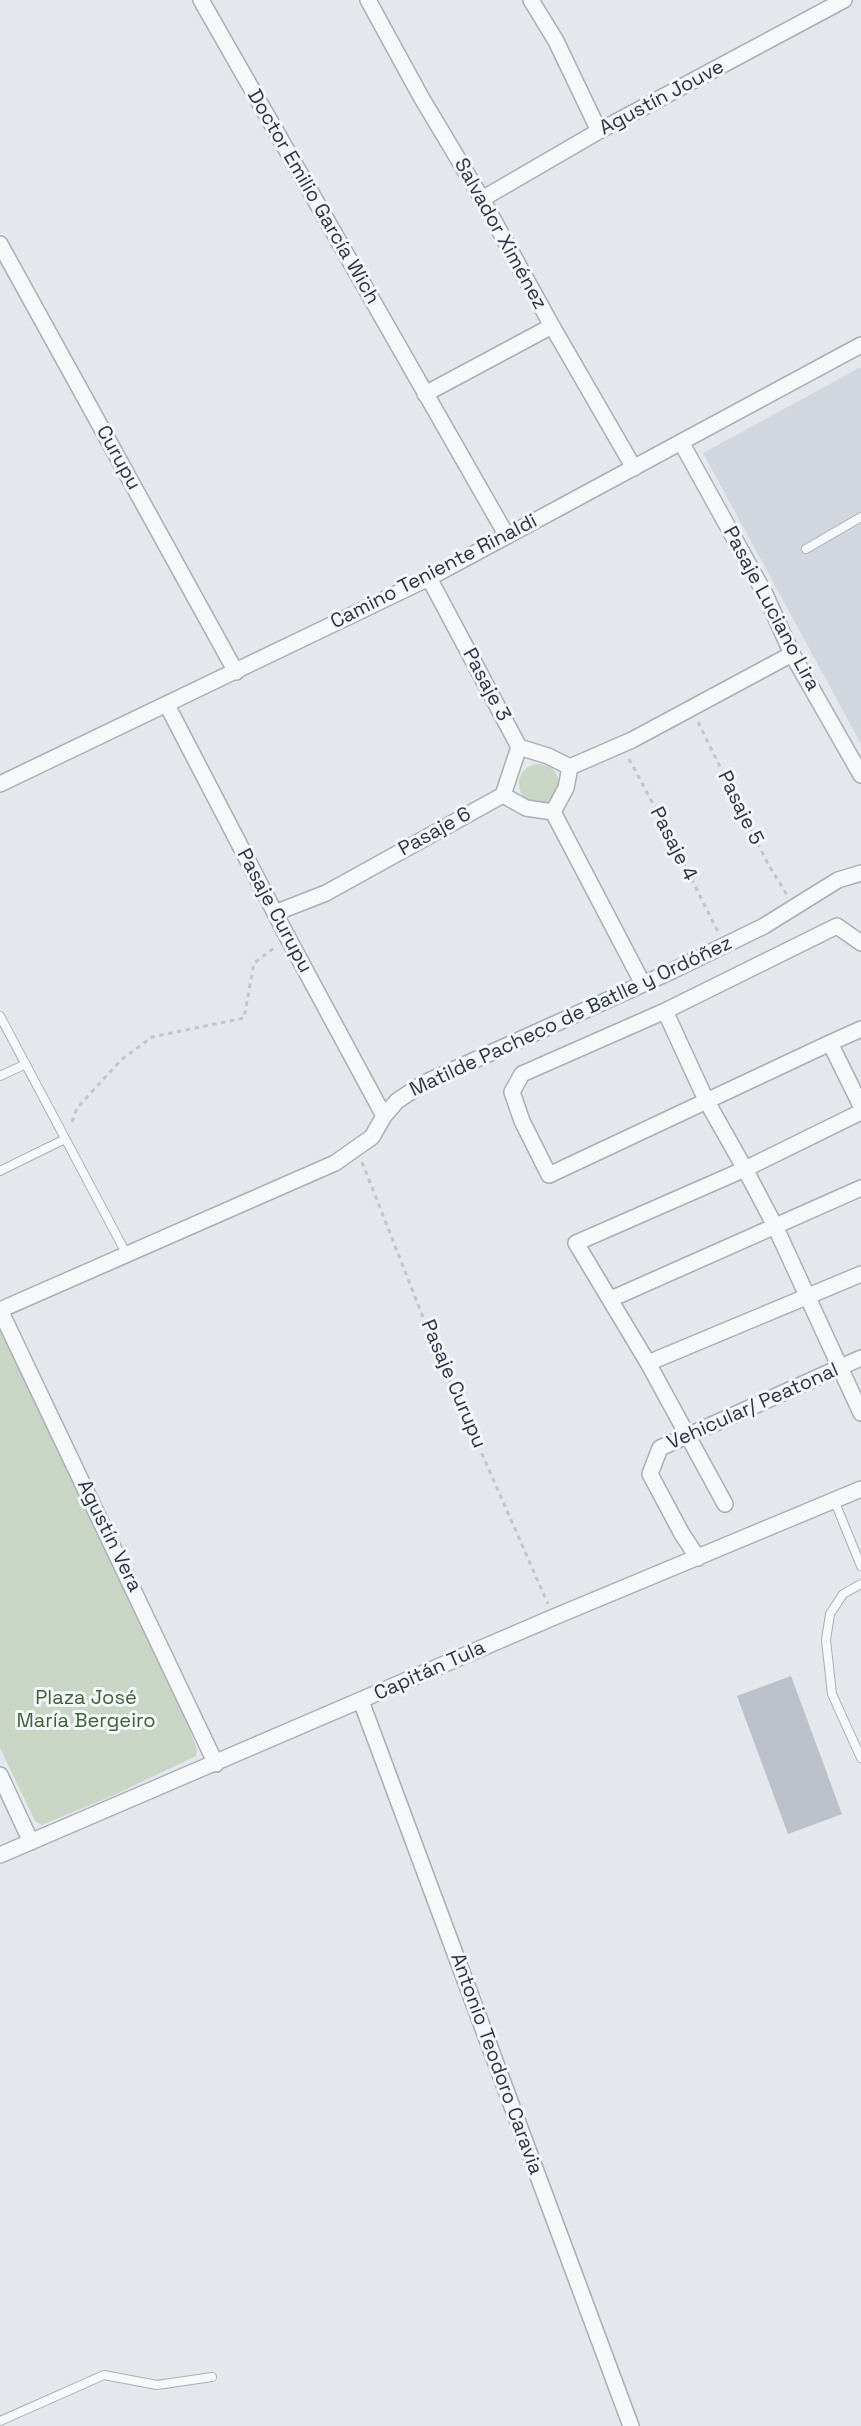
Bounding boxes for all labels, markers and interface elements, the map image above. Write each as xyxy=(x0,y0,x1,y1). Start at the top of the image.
street label: Agustín Jouve xyxy=(596,55,728,141)
street label: Doctor Emilio García Wich xyxy=(242,85,384,309)
street label: Salvador Ximénez xyxy=(449,154,551,314)
street label: Curupu xyxy=(91,422,145,494)
street label: Camino Teniente Rinaldi xyxy=(327,509,541,635)
street label: Pasaje Luciano Lira xyxy=(717,523,825,695)
street label: Pasaje 3 xyxy=(457,644,515,726)
street label: Pasaje 5 xyxy=(712,767,768,849)
street label: Pasaje 6 xyxy=(394,802,476,862)
street label: Pasaje 4 xyxy=(644,803,702,885)
street label: Pasaje Curupu xyxy=(231,845,317,977)
street label: Matilde Pacheco de Batlle y Ordóñez xyxy=(406,932,736,1102)
street label: Pasaje Curupu xyxy=(415,1316,491,1452)
street label: Vehicular/ Peatonal xyxy=(664,1358,842,1456)
street label: Agustín Vera xyxy=(72,1476,146,1596)
street label: Capitán Tula xyxy=(371,1636,489,1706)
park label: Plaza José María Bergeiro xyxy=(16,1687,156,1734)
street label: Antonio Teodoro Caravia xyxy=(445,1950,547,2178)

